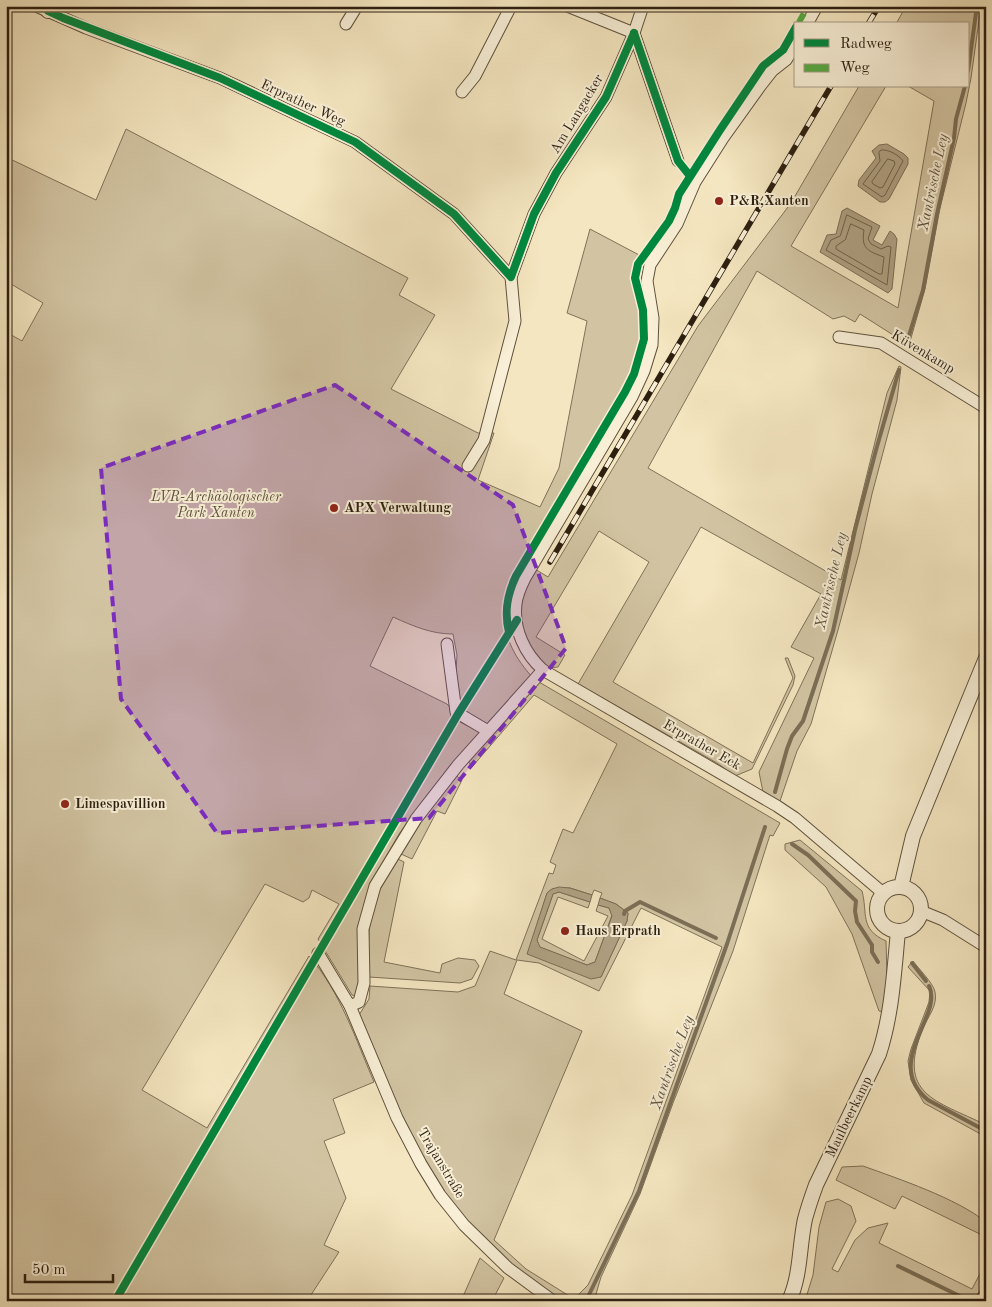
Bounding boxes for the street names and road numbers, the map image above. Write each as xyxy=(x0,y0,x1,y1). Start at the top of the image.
street label: Am Langacker xyxy=(548,72,606,156)
street label: Erprather Weg xyxy=(259,77,348,129)
street label: Küvenkamp xyxy=(889,328,957,376)
street label: Erprather Eck xyxy=(661,717,743,773)
street label: Maulbeerkamp xyxy=(823,1074,875,1160)
street label: Trajanstraße xyxy=(415,1126,467,1200)

